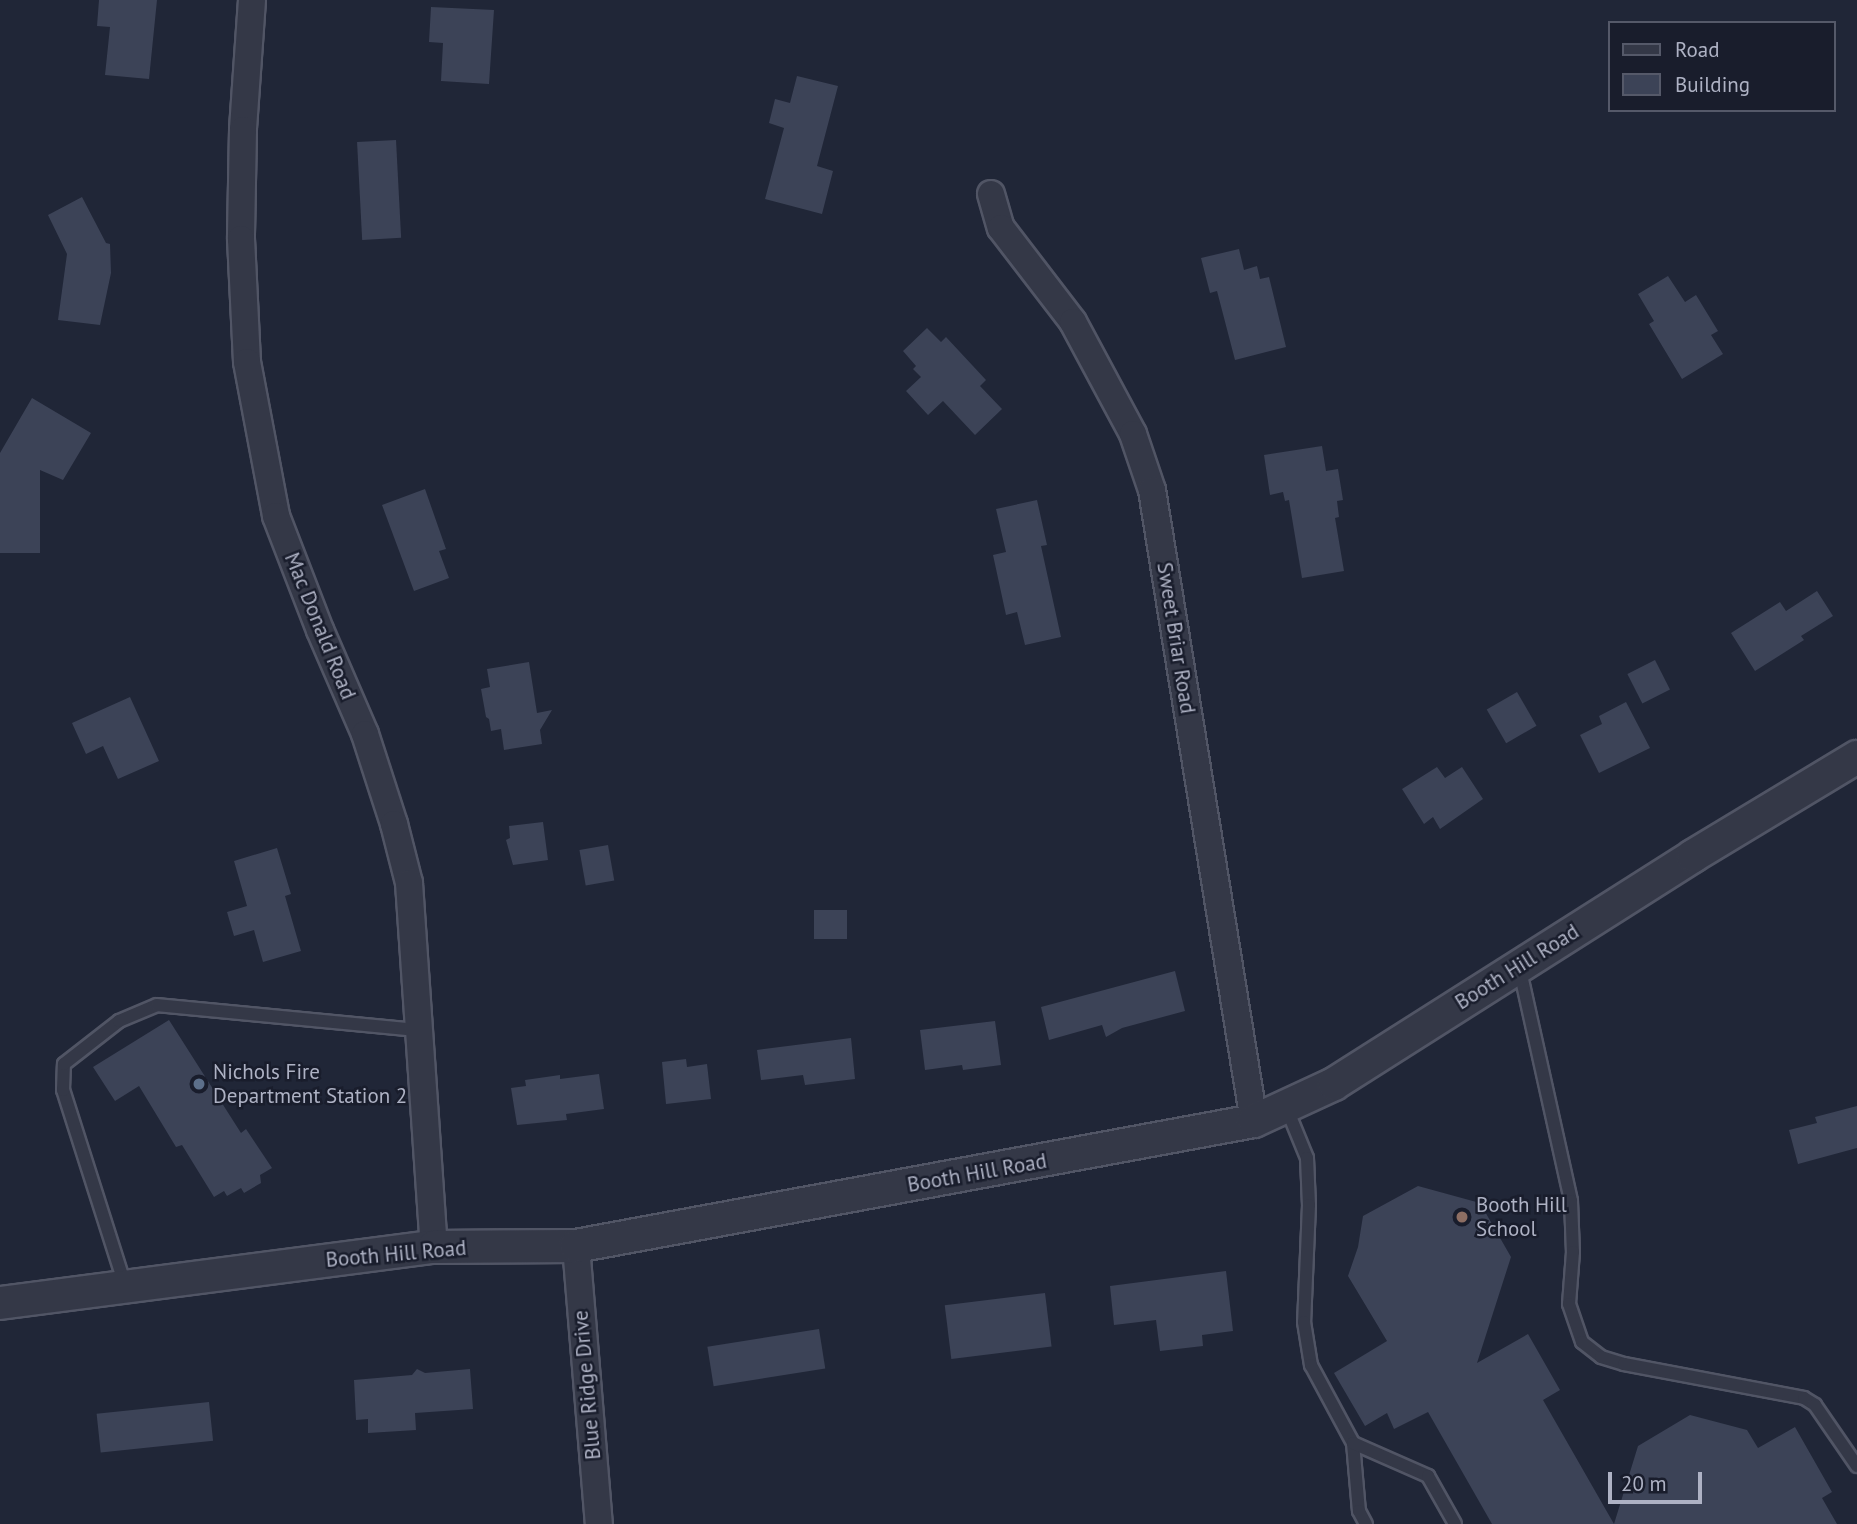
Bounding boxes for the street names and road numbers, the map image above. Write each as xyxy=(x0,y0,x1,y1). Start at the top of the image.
street label: Mac Donald Road xyxy=(279,549,361,703)
street label: Sweet Briar Road xyxy=(1152,561,1200,715)
street label: Booth Hill Road xyxy=(1451,919,1583,1015)
street label: Booth Hill Road xyxy=(905,1148,1049,1198)
street label: Booth Hill Road xyxy=(325,1235,467,1273)
street label: Blue Ridge Drive xyxy=(568,1309,606,1461)

